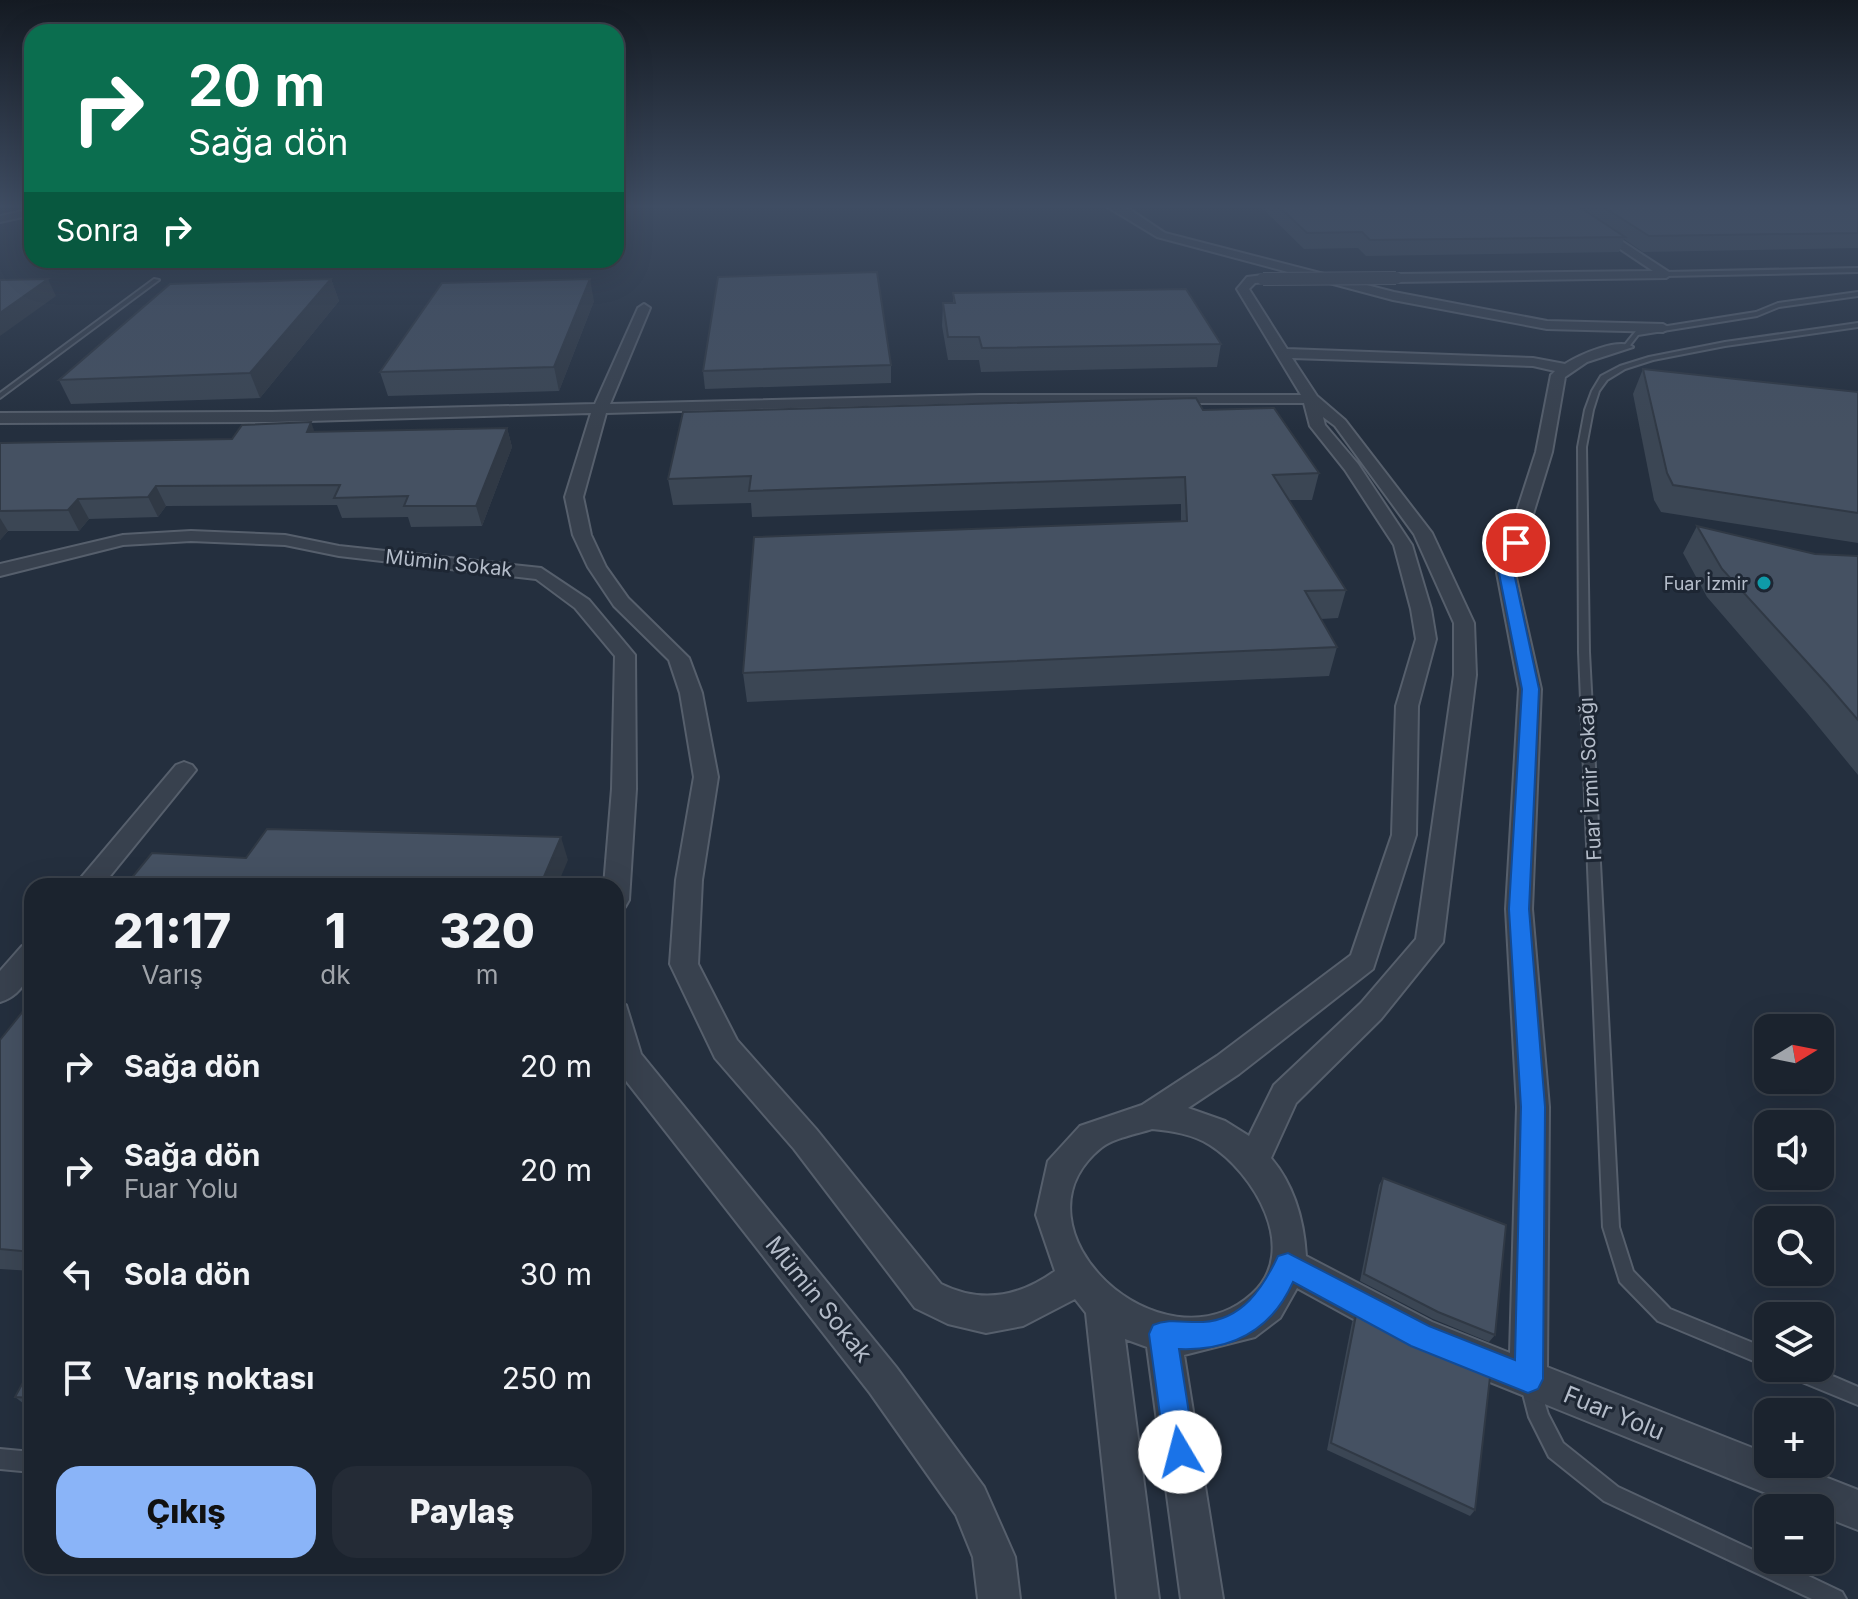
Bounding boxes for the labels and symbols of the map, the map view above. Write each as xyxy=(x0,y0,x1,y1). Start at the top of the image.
pin xyxy=(1482,509,1550,577)
street label: Mümin Sokak xyxy=(384,544,514,582)
place label: Fuar İzmir xyxy=(1664,572,1748,594)
marker: Fuar İzmir xyxy=(1755,574,1773,592)
street label: Fuar İzmir Sokağı xyxy=(1573,697,1606,861)
north arrow xyxy=(1754,1014,1834,1094)
street label: Mümin Sokak xyxy=(760,1230,878,1368)
street label: Fuar Yolu xyxy=(1560,1380,1668,1446)
position arrow xyxy=(1138,1410,1222,1494)

